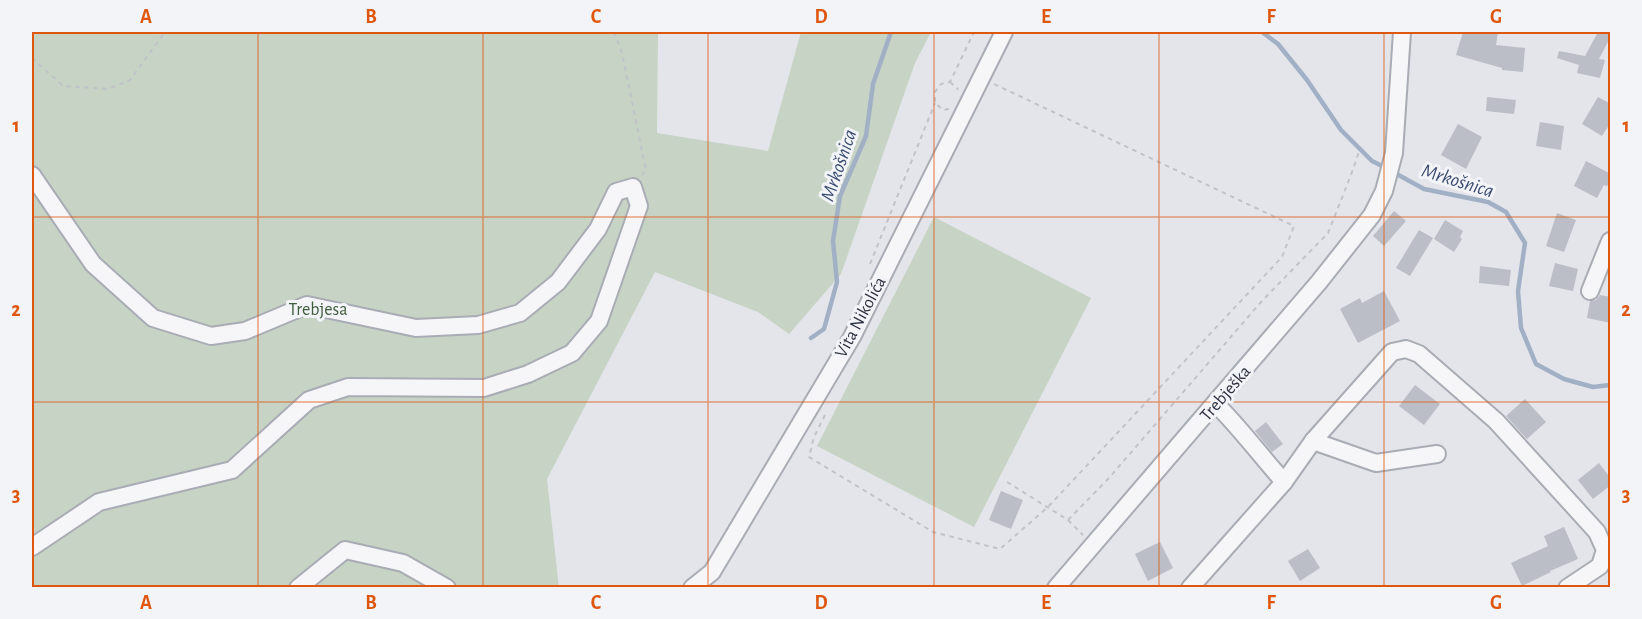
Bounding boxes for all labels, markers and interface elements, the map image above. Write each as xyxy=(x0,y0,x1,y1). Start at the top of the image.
text: A xyxy=(140,7,152,27)
text: B xyxy=(365,7,377,27)
text: C xyxy=(591,7,602,27)
text: D xyxy=(814,7,828,27)
text: E xyxy=(1041,7,1051,27)
text: F xyxy=(1266,7,1276,27)
text: G xyxy=(1490,7,1502,27)
text: 1 xyxy=(12,116,20,136)
text: 1 xyxy=(1622,116,1630,136)
water label: Mrkošnica xyxy=(817,127,860,204)
water label: Mrkošnica xyxy=(1419,161,1496,201)
street label: Vita Nikolića xyxy=(832,274,890,361)
text: 2 xyxy=(11,300,21,320)
text: 2 xyxy=(1621,300,1631,320)
park label: Trebjesa xyxy=(288,301,348,319)
street label: Trebješka xyxy=(1197,363,1254,425)
text: 3 xyxy=(12,485,20,505)
text: 3 xyxy=(1622,485,1630,505)
text: A xyxy=(140,593,152,613)
text: B xyxy=(365,593,377,613)
text: C xyxy=(591,593,602,613)
text: D xyxy=(814,593,828,613)
text: E xyxy=(1041,593,1051,613)
text: F xyxy=(1266,593,1276,613)
text: G xyxy=(1490,593,1502,613)

